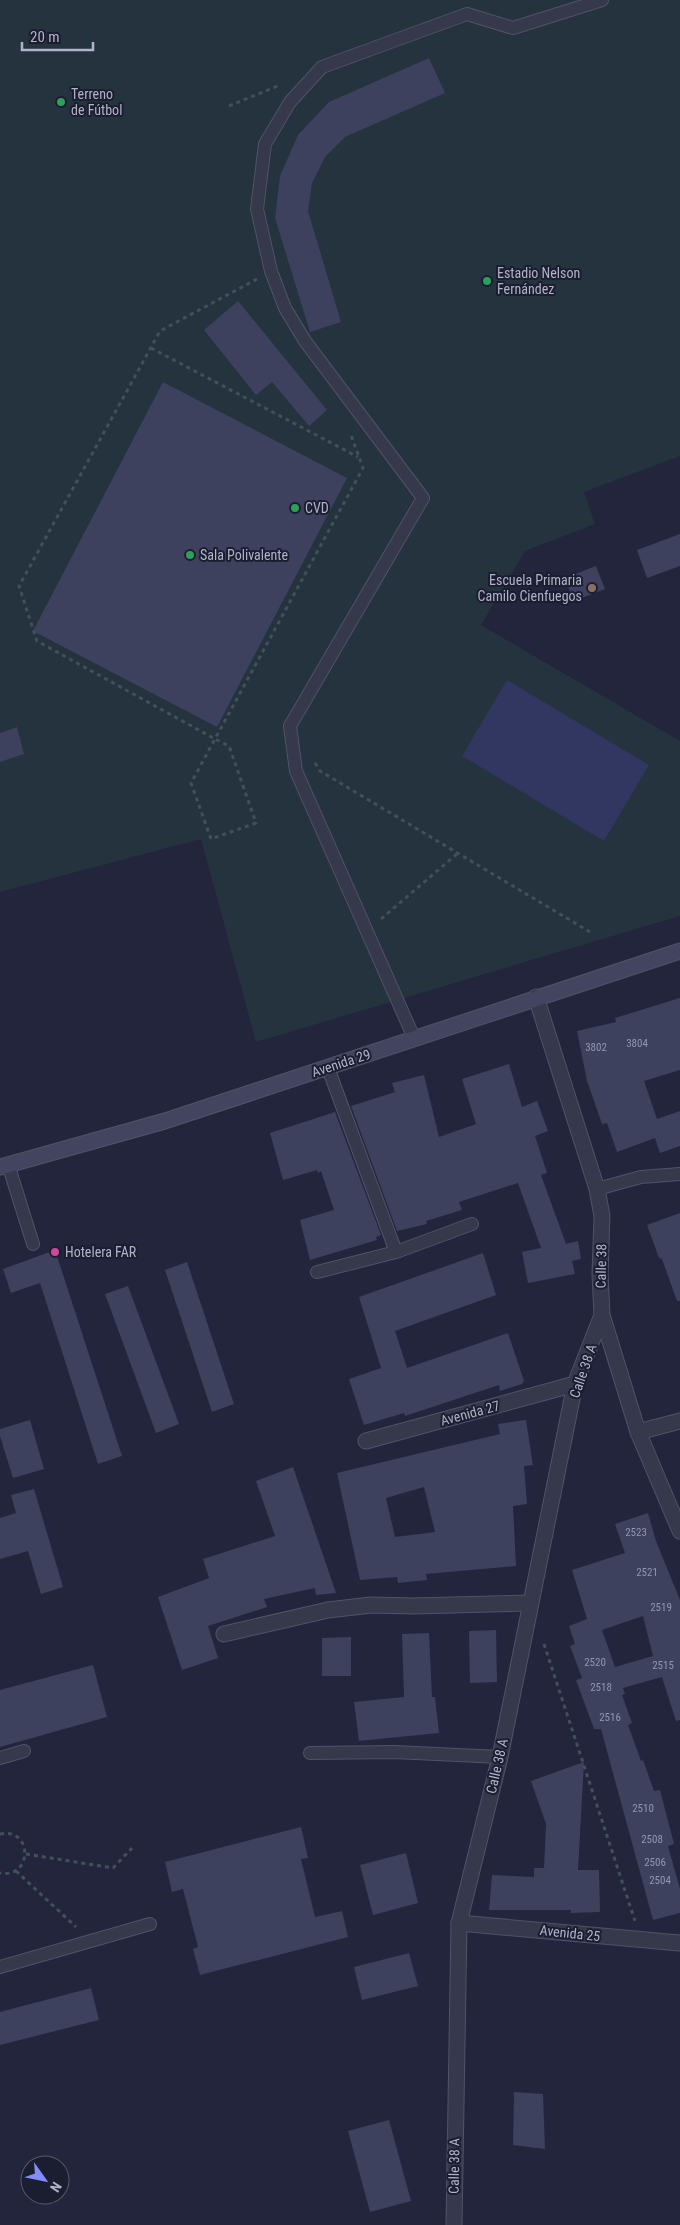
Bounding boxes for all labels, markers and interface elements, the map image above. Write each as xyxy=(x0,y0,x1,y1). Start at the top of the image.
scale bar xyxy=(22,20,94,52)
text: 20 m xyxy=(30,28,60,46)
place label: Terreno de Fútbol xyxy=(71,86,122,118)
marker: Terreno de Fútbol xyxy=(55,96,67,108)
place label: Estadio Nelson Fernández xyxy=(497,265,580,297)
marker: Estadio Nelson Fernández xyxy=(481,275,493,287)
place label: CVD xyxy=(305,500,329,516)
marker: CVD xyxy=(289,502,301,514)
place label: Sala Polivalente xyxy=(200,547,289,563)
marker: Sala Polivalente xyxy=(184,549,196,561)
place label: Escuela Primaria Camilo Cienfuegos xyxy=(478,572,582,604)
marker: Escuela Primaria Camilo Cienfuegos xyxy=(586,582,598,594)
house number: 3804 xyxy=(626,1037,648,1050)
house number: 3802 xyxy=(585,1041,607,1054)
street label: Avenida 29 xyxy=(310,1046,372,1080)
street label: Calle 38 xyxy=(593,1243,609,1288)
place label: Hotelera FAR xyxy=(65,1244,137,1260)
marker: Hotelera FAR xyxy=(49,1246,61,1258)
street label: Calle 38 A xyxy=(566,1342,600,1400)
street label: Avenida 27 xyxy=(439,1397,502,1429)
house number: 2523 xyxy=(625,1526,647,1539)
house number: 2521 xyxy=(636,1566,658,1579)
house number: 2519 xyxy=(650,1601,672,1614)
house number: 2520 xyxy=(584,1656,606,1669)
house number: 2515 xyxy=(652,1659,674,1672)
house number: 2518 xyxy=(590,1681,612,1694)
house number: 2516 xyxy=(599,1711,621,1724)
street label: Calle 38 A xyxy=(483,1737,511,1795)
house number: 2510 xyxy=(632,1802,654,1815)
house number: 2508 xyxy=(641,1833,663,1846)
house number: 2506 xyxy=(644,1856,666,1869)
house number: 2504 xyxy=(649,1874,671,1887)
street label: Avenida 25 xyxy=(539,1922,601,1944)
street label: Calle 38 A xyxy=(446,2138,462,2194)
north arrow xyxy=(20,2155,70,2205)
text: N xyxy=(47,2179,65,2195)

